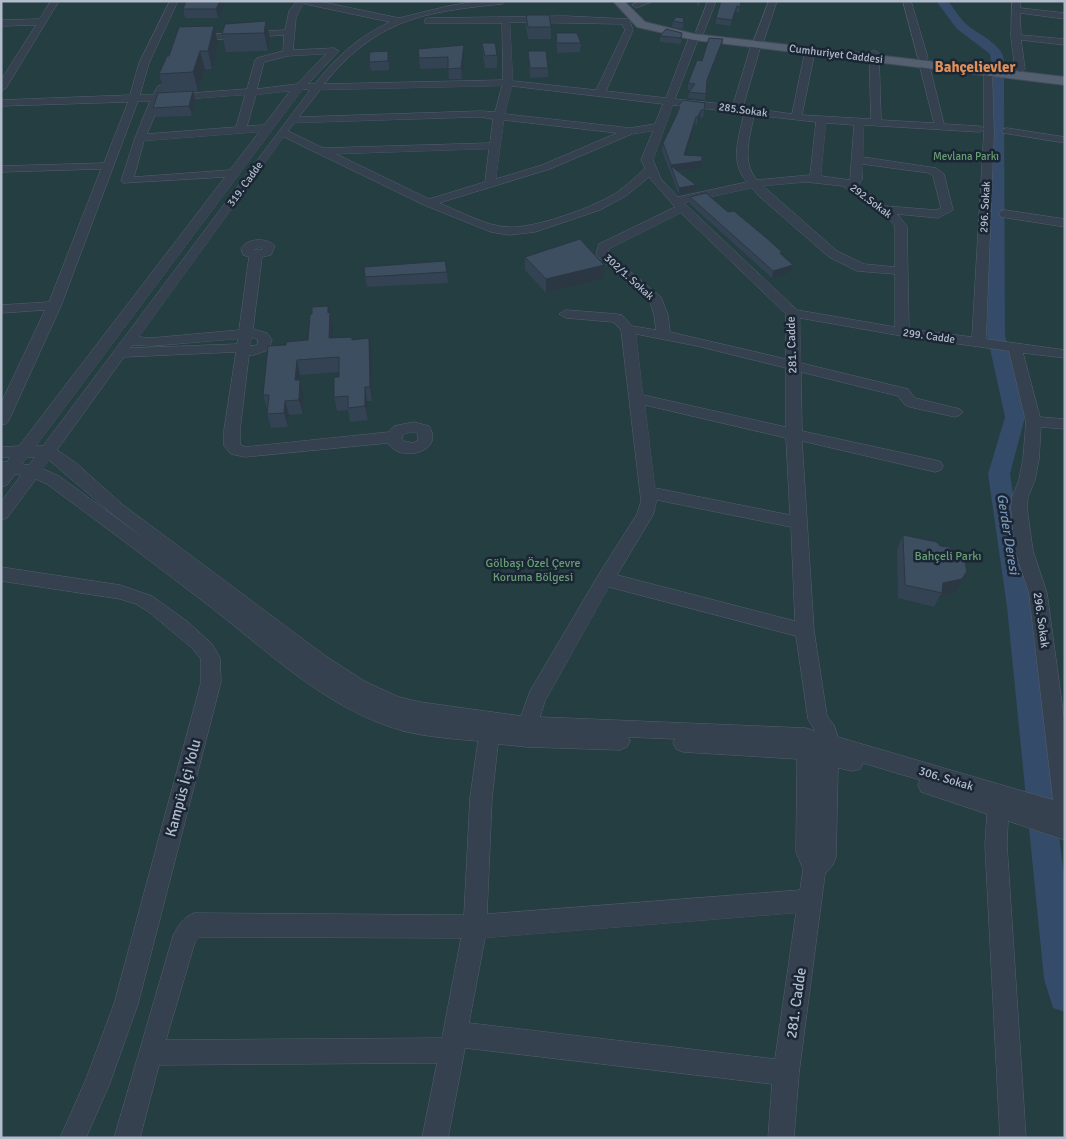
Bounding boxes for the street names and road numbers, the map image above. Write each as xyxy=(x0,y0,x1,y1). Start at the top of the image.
street label: Cumhuriyet Caddesi xyxy=(788,42,884,66)
street label: 285.Sokak xyxy=(718,100,769,120)
street label: 319. Cadde xyxy=(224,159,266,209)
street label: 296. Sokak xyxy=(977,180,993,233)
street label: 292.Sokak xyxy=(847,181,895,221)
street label: 302/1. Sokak xyxy=(602,251,657,303)
street label: 281. Cadde xyxy=(784,316,800,374)
street label: 299. Cadde xyxy=(902,326,956,346)
street label: 296. Sokak xyxy=(1030,591,1052,649)
street label: Kampüs İçi Yolu xyxy=(161,737,205,839)
street label: 306. Sokak xyxy=(917,764,975,794)
street label: 281. Cadde xyxy=(782,966,810,1040)

